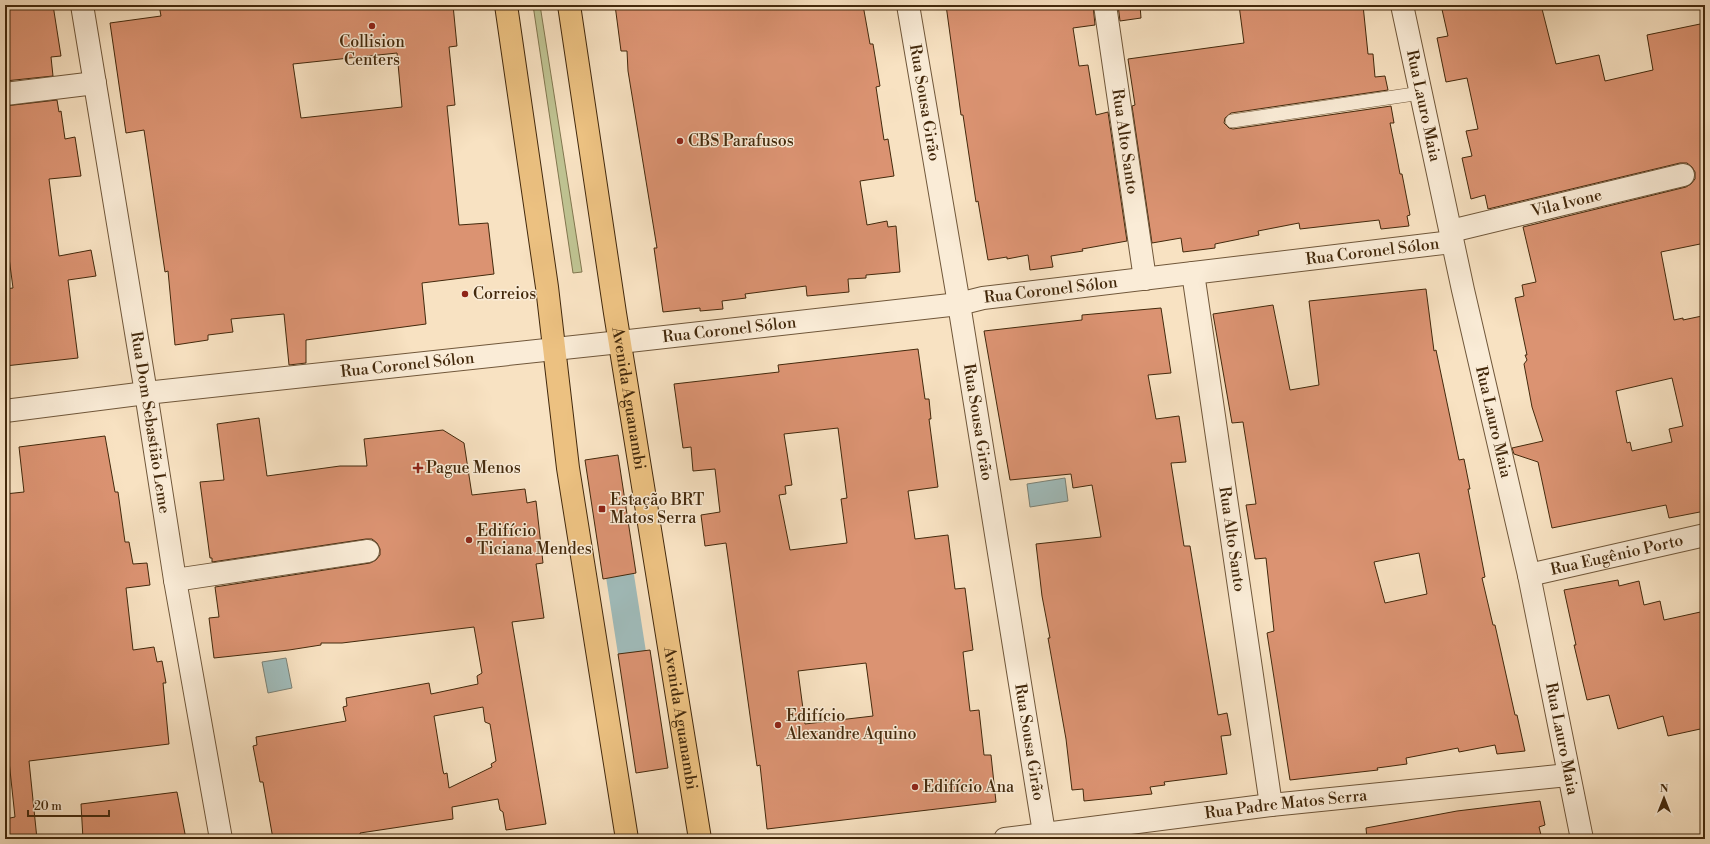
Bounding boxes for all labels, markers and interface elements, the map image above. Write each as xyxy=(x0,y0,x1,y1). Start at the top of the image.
marker: Collision Centers xyxy=(367,21,377,31)
place label: Collision Centers xyxy=(339,32,405,70)
street label: Rua Sousa Girão xyxy=(905,43,944,163)
street label: Rua Lauro Maia xyxy=(1402,48,1445,164)
street label: Rua Alto Santo xyxy=(1107,87,1143,196)
place label: CBS Parafusos xyxy=(688,131,794,151)
marker: CBS Parafusos xyxy=(675,136,685,146)
street label: Vila Ivone xyxy=(1528,185,1604,222)
street label: Rua Coronel Sólon xyxy=(1304,234,1441,269)
street label: Rua Coronel Sólon xyxy=(983,272,1119,308)
place label: Correios xyxy=(473,284,536,304)
marker: Correios xyxy=(460,289,470,299)
street label: Rua Coronel Sólon xyxy=(661,312,798,347)
street label: Avenida Aguanambi xyxy=(607,325,650,471)
street label: Rua Dom Sebastião Leme xyxy=(126,330,175,515)
street label: Rua Coronel Sólon xyxy=(339,348,476,382)
street label: Rua Sousa Girão xyxy=(959,362,997,482)
street label: Rua Lauro Maia xyxy=(1471,364,1516,481)
place label: Pague Menos xyxy=(426,458,521,478)
marker: Pague Menos xyxy=(413,463,423,473)
street label: Rua Alto Santo xyxy=(1214,485,1250,593)
place label: Estação BRT Matos Serra xyxy=(610,490,704,528)
marker: Estação BRT Matos Serra xyxy=(597,504,607,514)
place label: Edifício Ticiana Mendes xyxy=(477,521,592,559)
street label: Rua Eugênio Porto xyxy=(1548,530,1685,580)
marker: Edifício Ticiana Mendes xyxy=(464,535,474,545)
street label: Avenida Aguanambi xyxy=(659,644,702,791)
street label: Rua Lauro Maia xyxy=(1541,681,1583,798)
street label: Rua Sousa Girão xyxy=(1010,682,1049,802)
place label: Edifício Alexandre Aquino xyxy=(785,706,917,744)
marker: Edifício Alexandre Aquino xyxy=(773,720,783,730)
place label: Edifício Ana xyxy=(923,777,1015,797)
north arrow xyxy=(1644,778,1684,818)
marker: Edifício Ana xyxy=(910,782,920,792)
text: N xyxy=(1660,782,1669,796)
street label: Rua Padre Matos Serra xyxy=(1203,785,1369,823)
scale bar xyxy=(28,792,109,818)
text: 20 m xyxy=(34,799,62,814)

